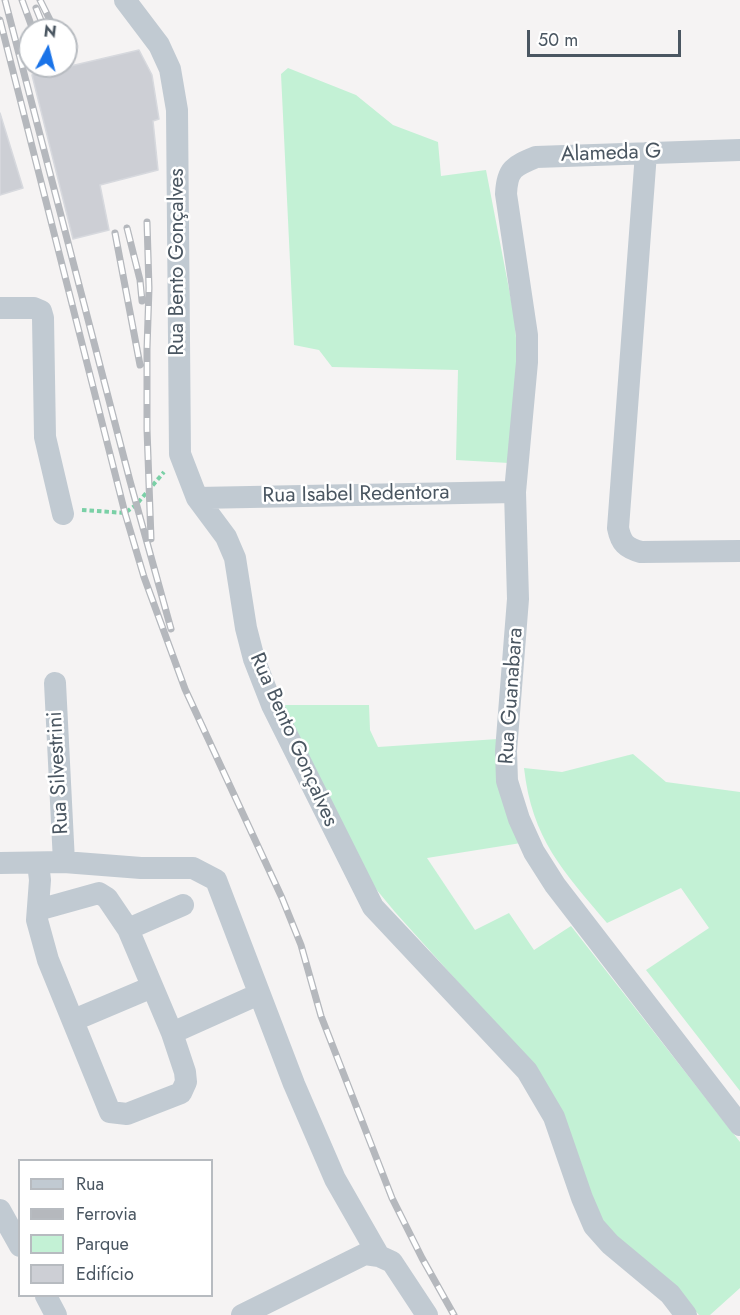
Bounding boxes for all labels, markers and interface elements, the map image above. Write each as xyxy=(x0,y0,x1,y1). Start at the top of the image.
north arrow xyxy=(18,18,78,78)
scale bar xyxy=(530,18,684,56)
text: N xyxy=(42,19,58,44)
text: 50 m xyxy=(538,27,578,53)
street label: Alameda G xyxy=(560,140,662,168)
street label: Rua Bento Gonçalves xyxy=(165,168,191,356)
street label: Rua Isabel Redentora xyxy=(262,481,450,509)
street label: Rua Guanabara xyxy=(495,627,529,765)
street label: Rua Bento Gonçalves xyxy=(243,649,343,831)
street label: Rua Silvestrini xyxy=(43,711,75,835)
legend xyxy=(18,1159,213,1297)
text: Rua xyxy=(76,1171,104,1197)
text: Ferrovia xyxy=(76,1201,137,1227)
text: Parque xyxy=(76,1231,129,1257)
text: Edifício xyxy=(76,1261,134,1287)

